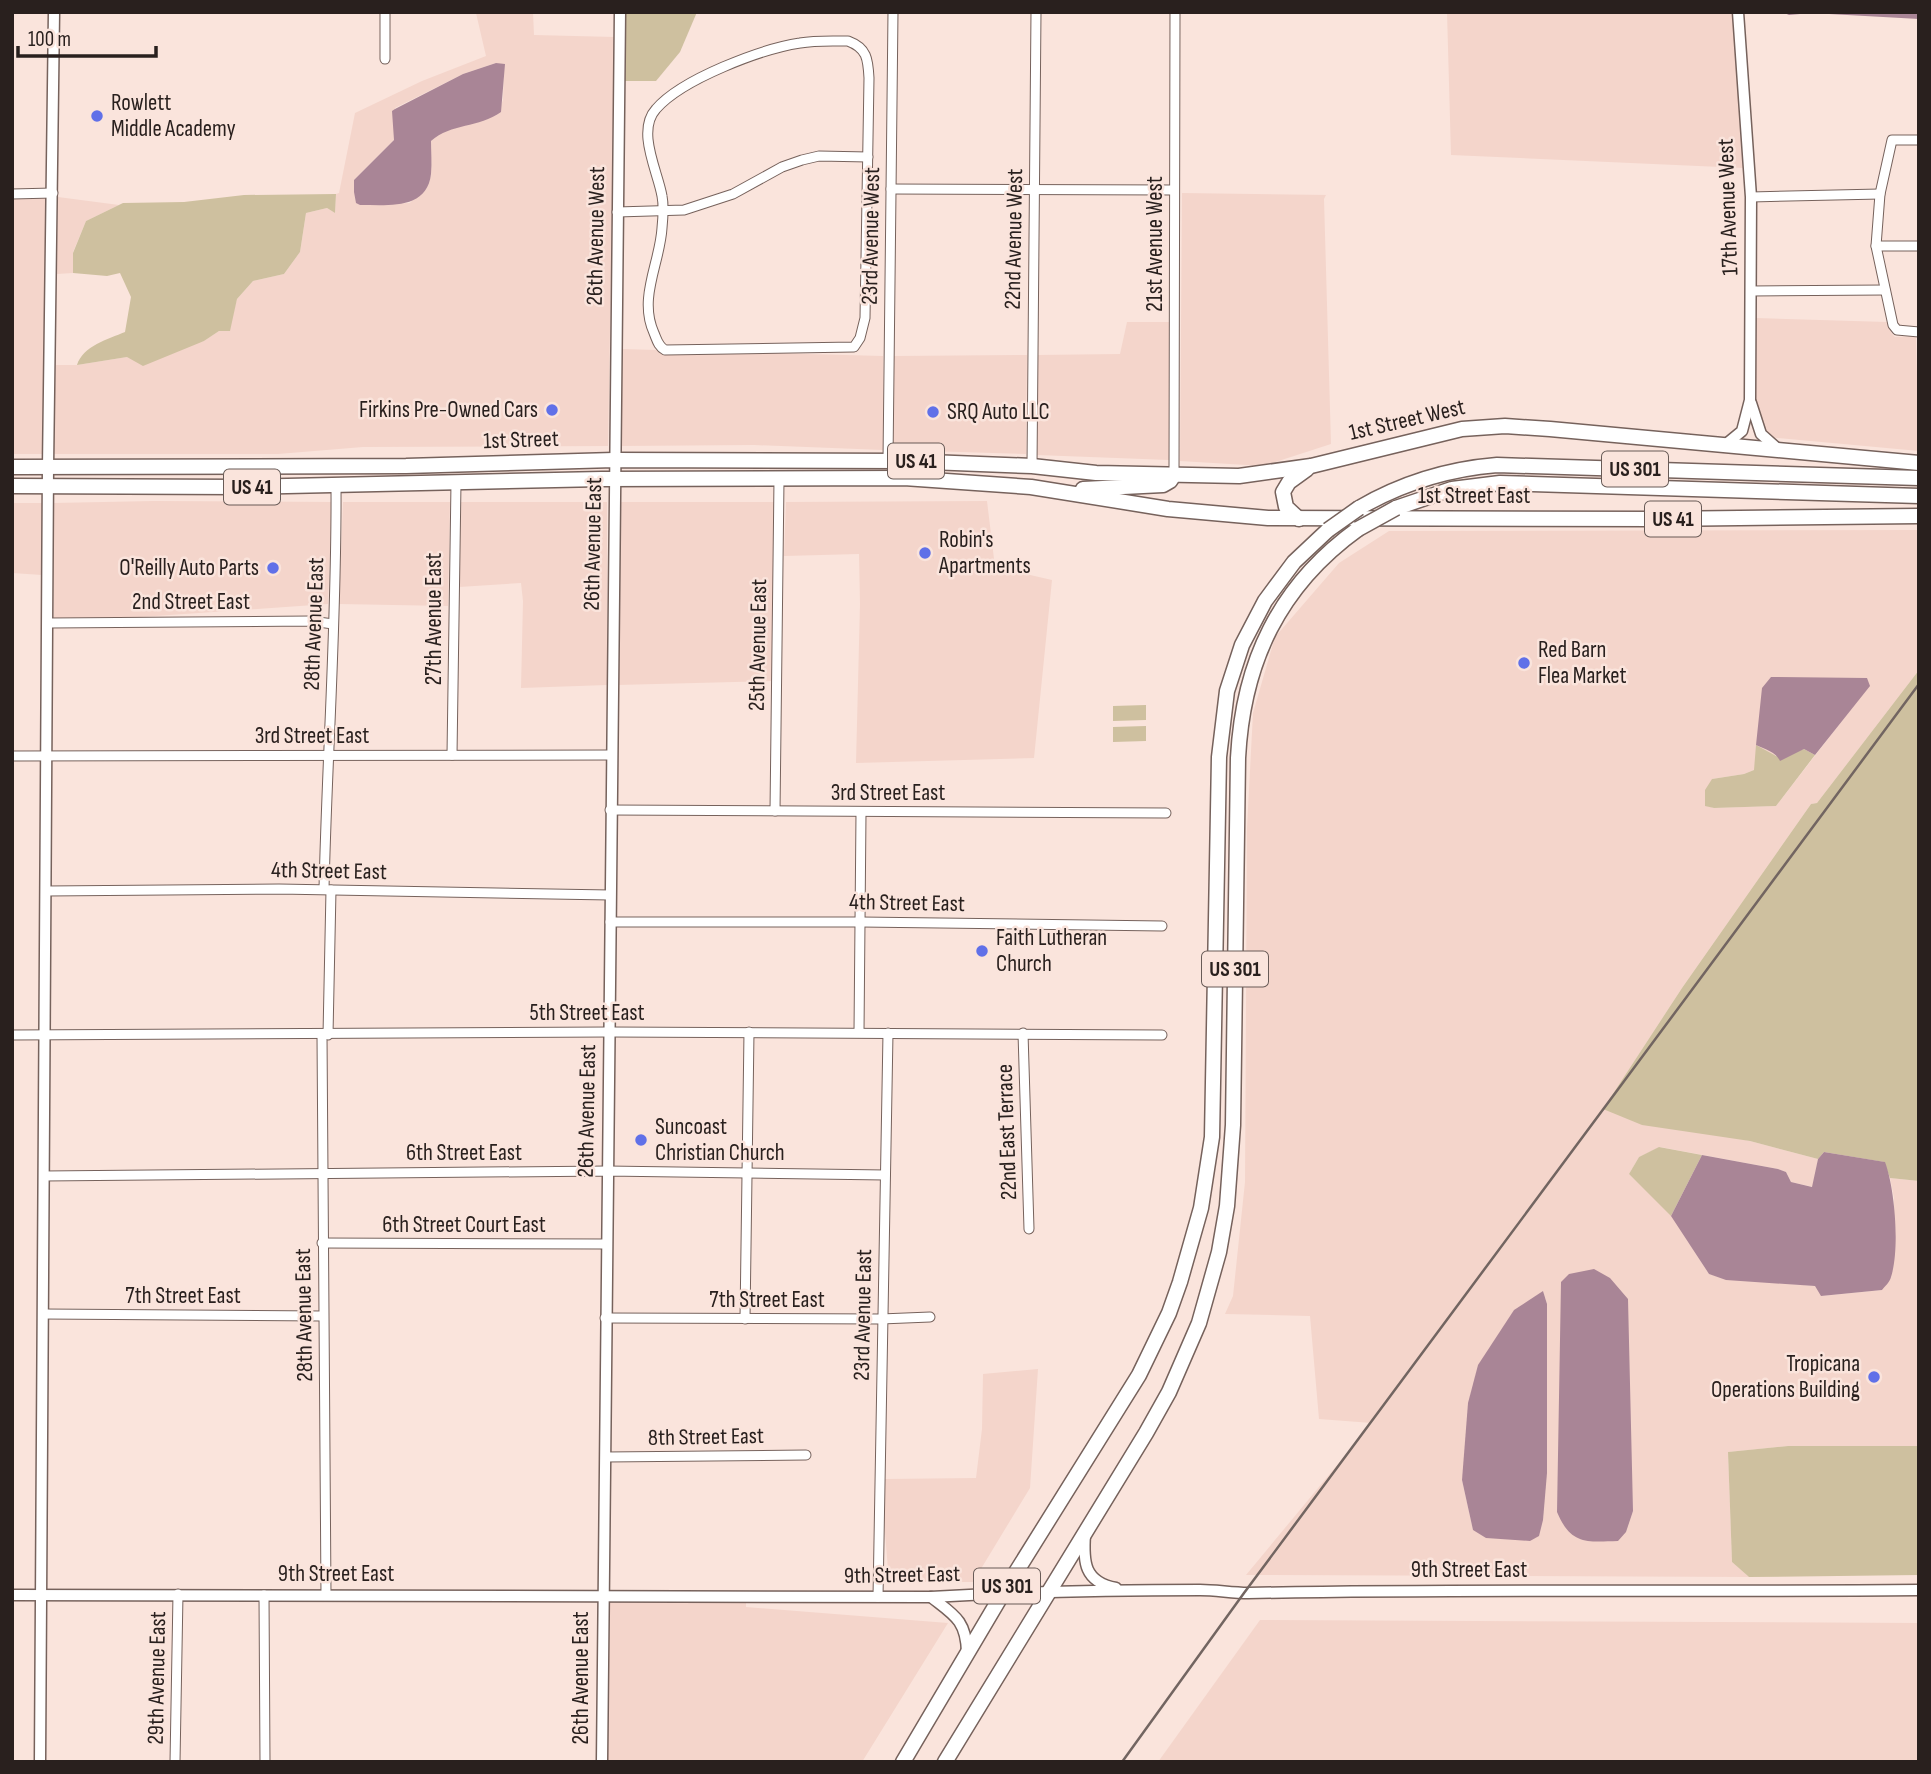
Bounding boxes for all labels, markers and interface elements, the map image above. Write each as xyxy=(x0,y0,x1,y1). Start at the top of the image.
scale bar xyxy=(18,14,156,58)
text: 100 m xyxy=(28,27,71,52)
place label: Rowlett Middle Academy xyxy=(111,89,236,143)
marker: Rowlett Middle Academy xyxy=(89,108,105,124)
street label: 17th Avenue West xyxy=(1712,138,1744,276)
street label: 26th Avenue West xyxy=(581,166,611,306)
street label: 23rd Avenue West xyxy=(856,167,886,305)
street label: 22nd Avenue West xyxy=(999,168,1029,310)
street label: 21st Avenue West xyxy=(1141,176,1169,312)
street label: 1st Street West xyxy=(1346,393,1468,447)
place label: Firkins Pre-Owned Cars xyxy=(359,396,538,424)
place label: SRQ Auto LLC xyxy=(947,398,1050,426)
marker: Firkins Pre-Owned Cars xyxy=(544,402,560,418)
marker: SRQ Auto LLC xyxy=(925,404,941,420)
street label: 1st Street xyxy=(483,425,559,455)
road number: US 41 xyxy=(888,444,944,478)
road number: US 301 xyxy=(1602,452,1668,486)
road number: US 41 xyxy=(224,470,280,504)
street label: 26th Avenue East xyxy=(578,477,608,611)
street label: 1st Street East xyxy=(1418,482,1530,510)
road number: US 41 xyxy=(1645,502,1701,536)
place label: Robin's Apartments xyxy=(938,526,1031,580)
marker: Robin's Apartments xyxy=(917,545,933,561)
street label: 27th Avenue East xyxy=(420,553,448,685)
place label: O'Reilly Auto Parts xyxy=(119,554,259,582)
street label: 28th Avenue East xyxy=(298,557,330,691)
marker: O'Reilly Auto Parts xyxy=(265,560,281,576)
street label: 25th Avenue East xyxy=(743,579,773,711)
street label: 2nd Street East xyxy=(132,588,250,616)
place label: Red Barn Flea Market xyxy=(1538,636,1627,690)
marker: Red Barn Flea Market xyxy=(1516,655,1532,671)
street label: 3rd Street East xyxy=(255,722,369,750)
street label: 3rd Street East xyxy=(831,779,945,807)
street label: 4th Street East xyxy=(271,856,387,886)
street label: 4th Street East xyxy=(849,888,965,918)
place label: Faith Lutheran Church xyxy=(996,924,1107,978)
marker: Faith Lutheran Church xyxy=(974,943,990,959)
road number: US 301 xyxy=(1202,951,1268,986)
street label: 5th Street East xyxy=(529,999,645,1027)
street label: 26th Avenue East xyxy=(572,1044,602,1178)
street label: 22nd East Terrace xyxy=(991,1064,1023,1200)
place label: Suncoast Christian Church xyxy=(655,1113,785,1167)
marker: Suncoast Christian Church xyxy=(633,1132,649,1148)
street label: 6th Street East xyxy=(406,1139,522,1167)
street label: 6th Street Court East xyxy=(382,1211,546,1239)
street label: 28th Avenue East xyxy=(289,1248,319,1382)
street label: 23rd Avenue East xyxy=(848,1249,878,1381)
street label: 7th Street East xyxy=(125,1282,241,1310)
street label: 7th Street East xyxy=(709,1286,825,1314)
place label: Tropicana Operations Building xyxy=(1711,1350,1860,1404)
marker: Tropicana Operations Building xyxy=(1866,1369,1882,1385)
street label: 8th Street East xyxy=(648,1422,764,1452)
street label: 9th Street East xyxy=(1411,1556,1527,1584)
street label: 9th Street East xyxy=(278,1560,394,1588)
street label: 9th Street East xyxy=(844,1560,960,1590)
road number: US 301 xyxy=(974,1568,1040,1604)
street label: 29th Avenue East xyxy=(142,1611,172,1745)
street label: 26th Avenue East xyxy=(567,1611,595,1745)

